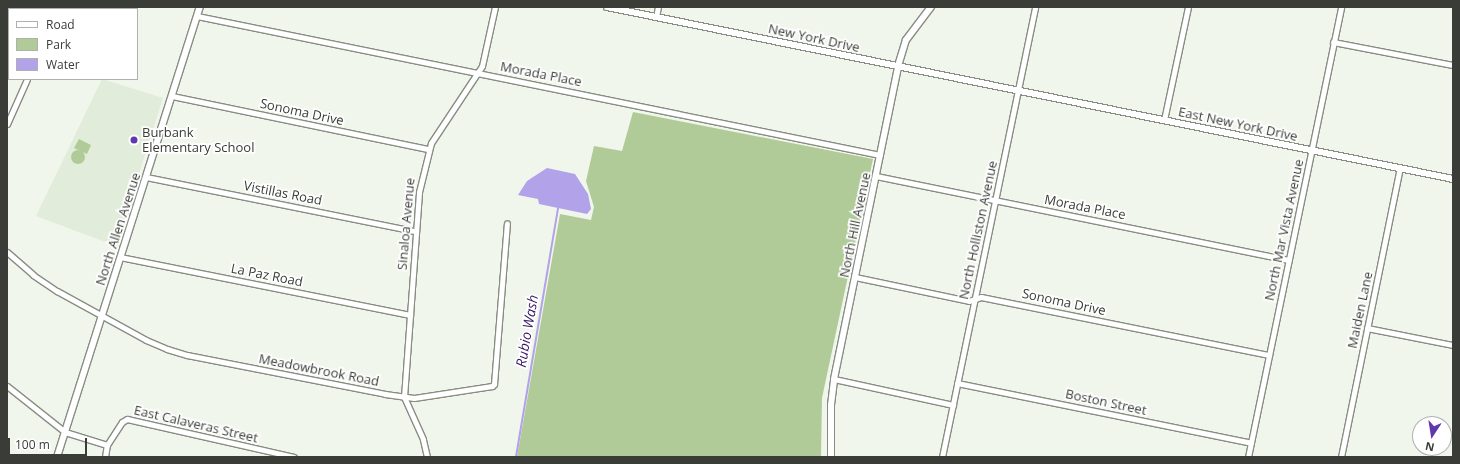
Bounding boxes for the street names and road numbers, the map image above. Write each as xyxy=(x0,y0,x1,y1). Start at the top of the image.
street label: New York Drive xyxy=(767,21,861,55)
street label: Morada Place xyxy=(499,58,583,90)
street label: Sonoma Drive xyxy=(259,96,345,128)
street label: East New York Drive xyxy=(1177,104,1299,144)
street label: North Mar Vista Avenue xyxy=(1261,158,1307,302)
street label: North Holliston Avenue xyxy=(956,159,1000,301)
street label: North Allen Avenue xyxy=(92,171,144,287)
street label: North Hill Avenue xyxy=(836,171,874,279)
street label: Sinaloa Avenue xyxy=(394,177,418,271)
street label: Vistillas Road xyxy=(242,178,324,208)
street label: Morada Place xyxy=(1043,191,1127,223)
street label: La Paz Road xyxy=(230,260,304,290)
street label: Maiden Lane xyxy=(1344,270,1376,350)
street label: Sonoma Drive xyxy=(1021,286,1107,318)
street label: Meadowbrook Road xyxy=(258,351,380,389)
street label: Boston Street xyxy=(1064,386,1148,418)
street label: East Calaveras Street xyxy=(132,402,260,446)

